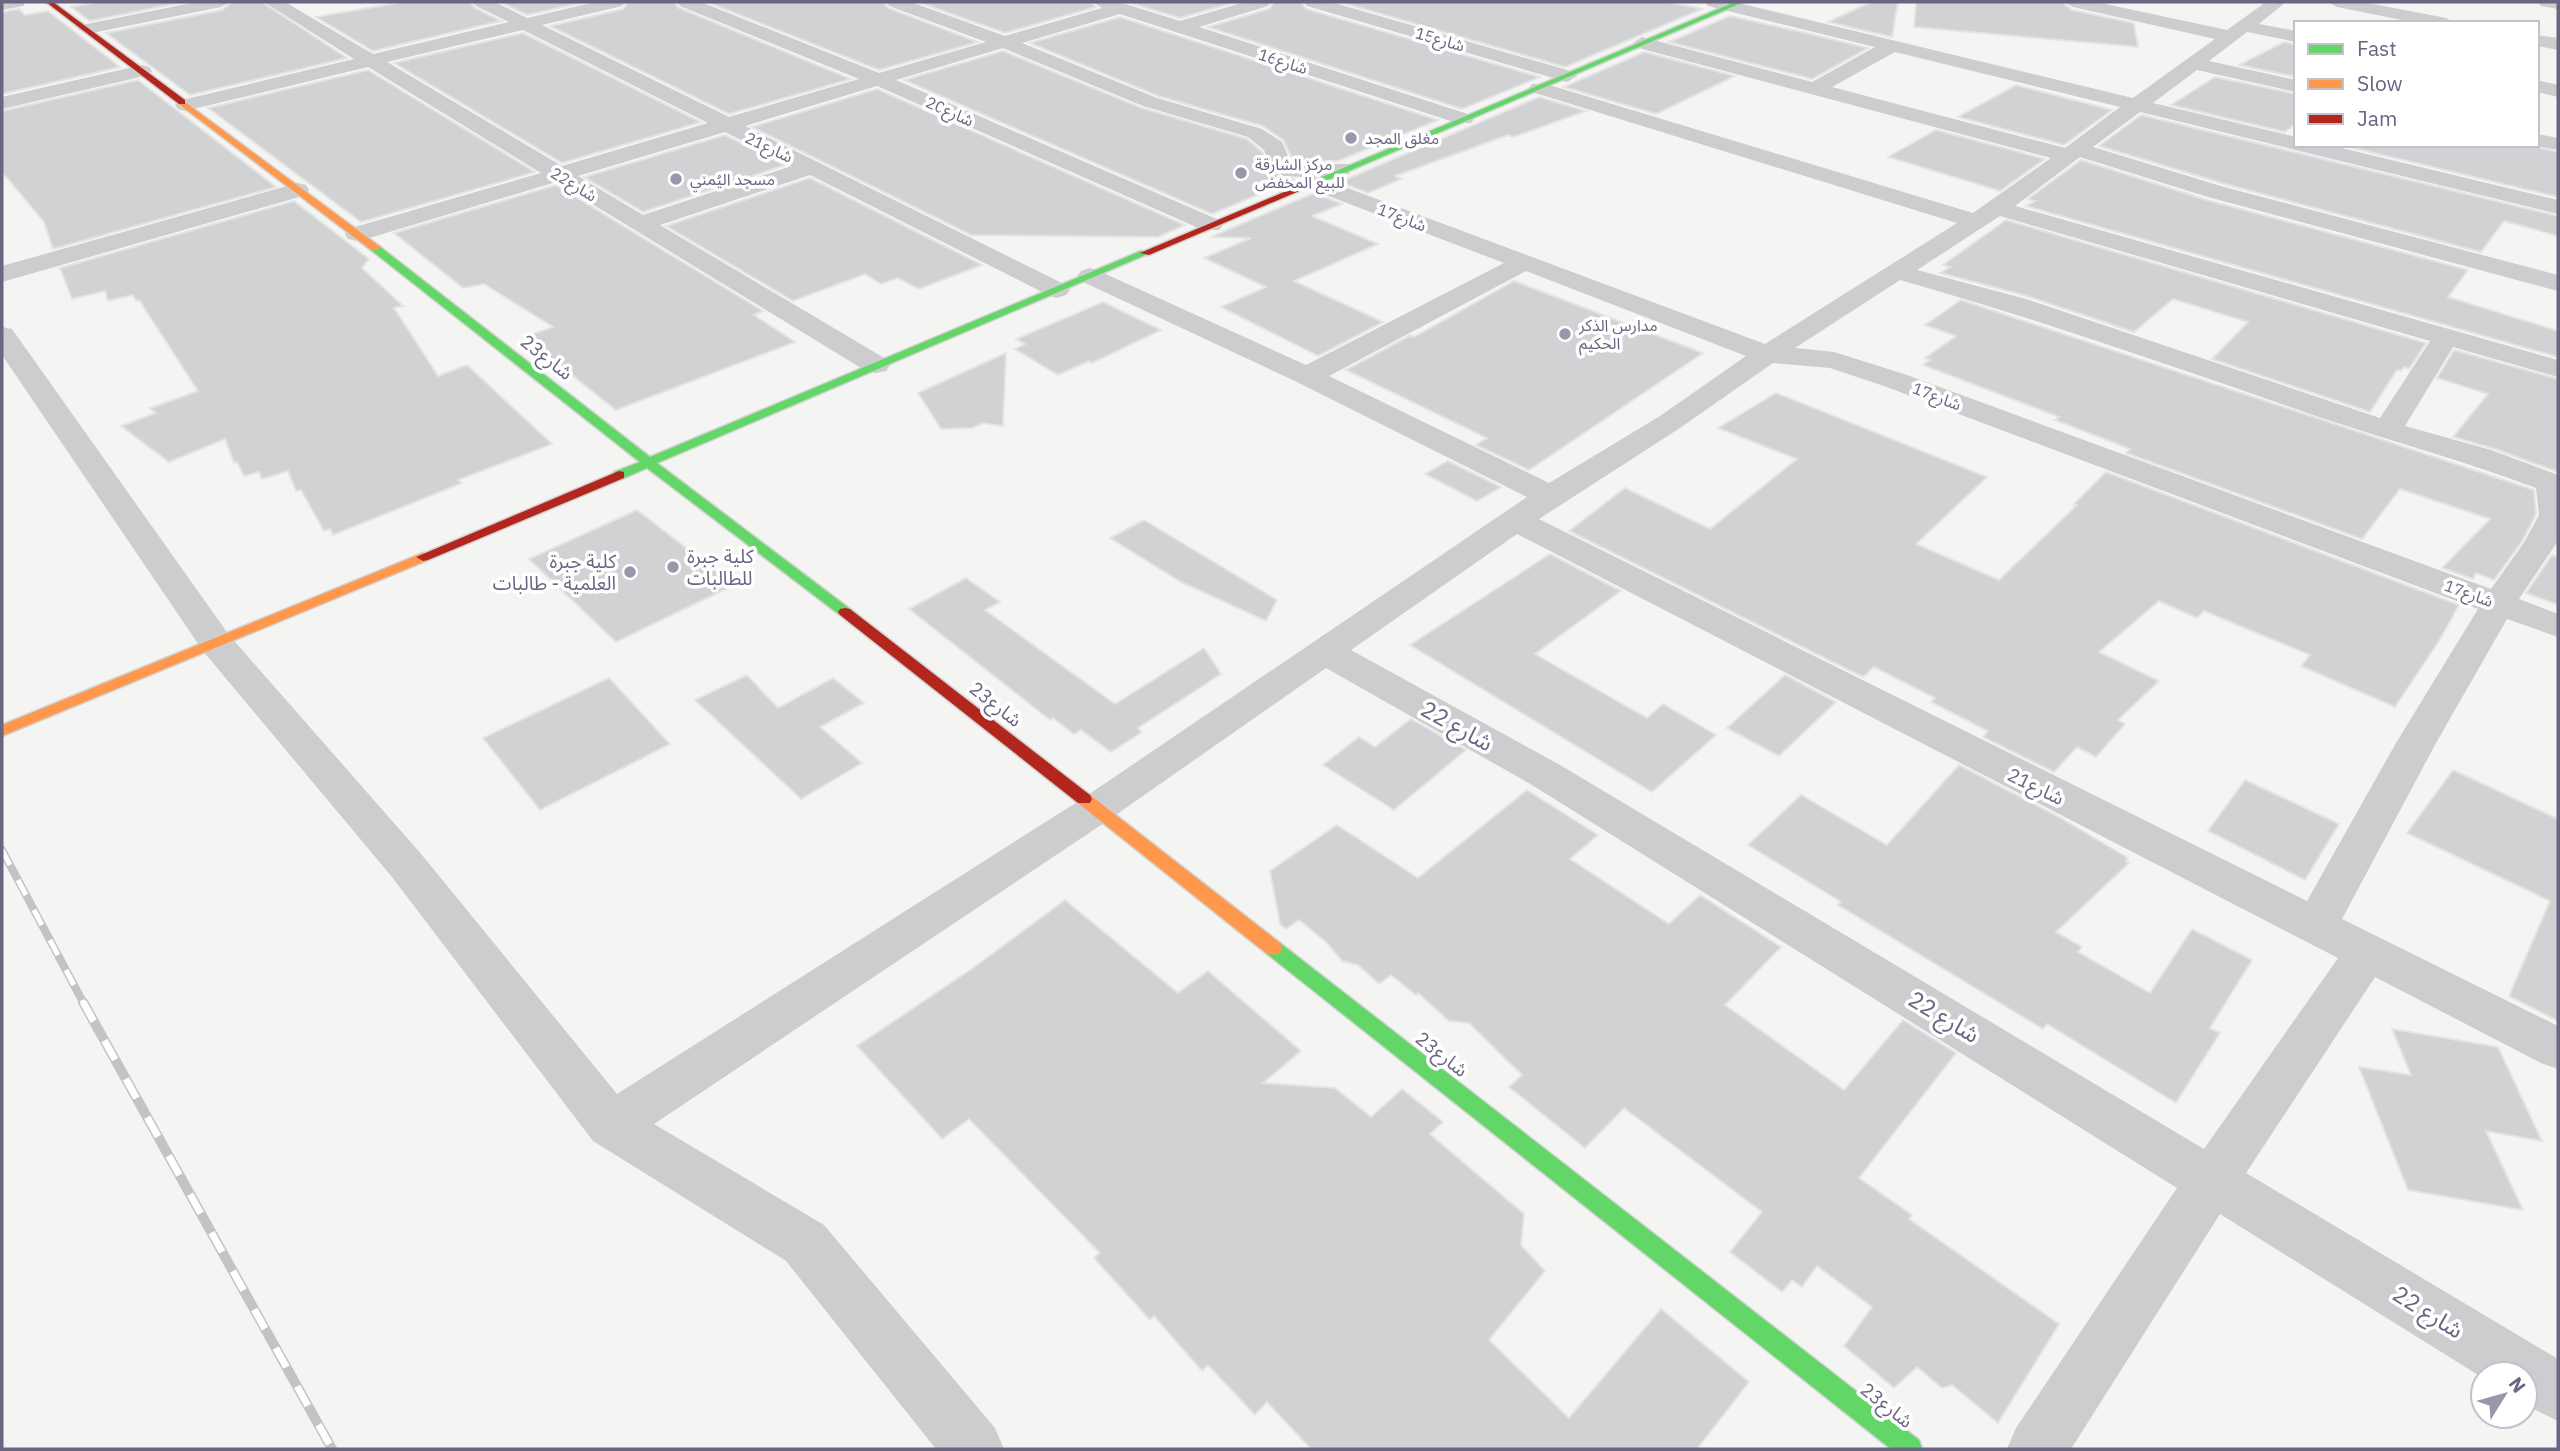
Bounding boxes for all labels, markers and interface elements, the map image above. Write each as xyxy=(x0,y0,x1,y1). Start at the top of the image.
legend xyxy=(2294,21,2539,147)
street label: شارع15 xyxy=(1412,22,1467,58)
text: Fast xyxy=(2357,34,2397,62)
street label: شارع16 xyxy=(1255,44,1310,81)
text: Slow xyxy=(2357,69,2403,97)
street label: شارع20 xyxy=(922,92,977,133)
text: Jam xyxy=(2357,104,2397,132)
street label: شارع21 xyxy=(741,127,796,169)
place label: مغلق المجد xyxy=(1365,128,1439,149)
marker: مغلق المجد xyxy=(1343,130,1359,146)
place label: مركز الشارقة للبيع المخفض xyxy=(1255,154,1345,195)
street label: شارع22 xyxy=(546,162,601,208)
marker: مركز الشارقة للبيع المخفض xyxy=(1233,165,1249,181)
place label: مسجد اليُمني xyxy=(690,169,775,192)
marker: مسجد اليُمني xyxy=(668,171,684,187)
street label: شارع17 xyxy=(1374,199,1429,238)
place label: مدارس الذكر الحكيم xyxy=(1578,315,1658,356)
marker: مدارس الذكر الحكيم xyxy=(1557,326,1573,342)
street label: شارع23 xyxy=(515,329,578,386)
street label: شارع17 xyxy=(1909,378,1964,417)
place label: كلية جبرة للطالبات xyxy=(687,544,755,590)
place label: كلية جبرة العلمية - طالبات xyxy=(493,549,617,595)
marker: كلية جبرة للطالبات xyxy=(665,559,681,575)
marker: كلية جبرة العلمية - طالبات xyxy=(622,564,638,580)
street label: شارع17 xyxy=(2441,575,2496,614)
street label: شارع23 xyxy=(964,676,1027,733)
street label: شارع 22 xyxy=(1415,693,1499,760)
street label: شارع21 xyxy=(2003,762,2068,812)
street label: شارع 22 xyxy=(1902,983,1986,1052)
street label: شارع23 xyxy=(1410,1026,1473,1083)
street label: شارع 22 xyxy=(2386,1278,2469,1347)
north arrow xyxy=(2469,1360,2539,1430)
text: N xyxy=(2504,1372,2531,1397)
street label: شارع23 xyxy=(1855,1377,1918,1434)

